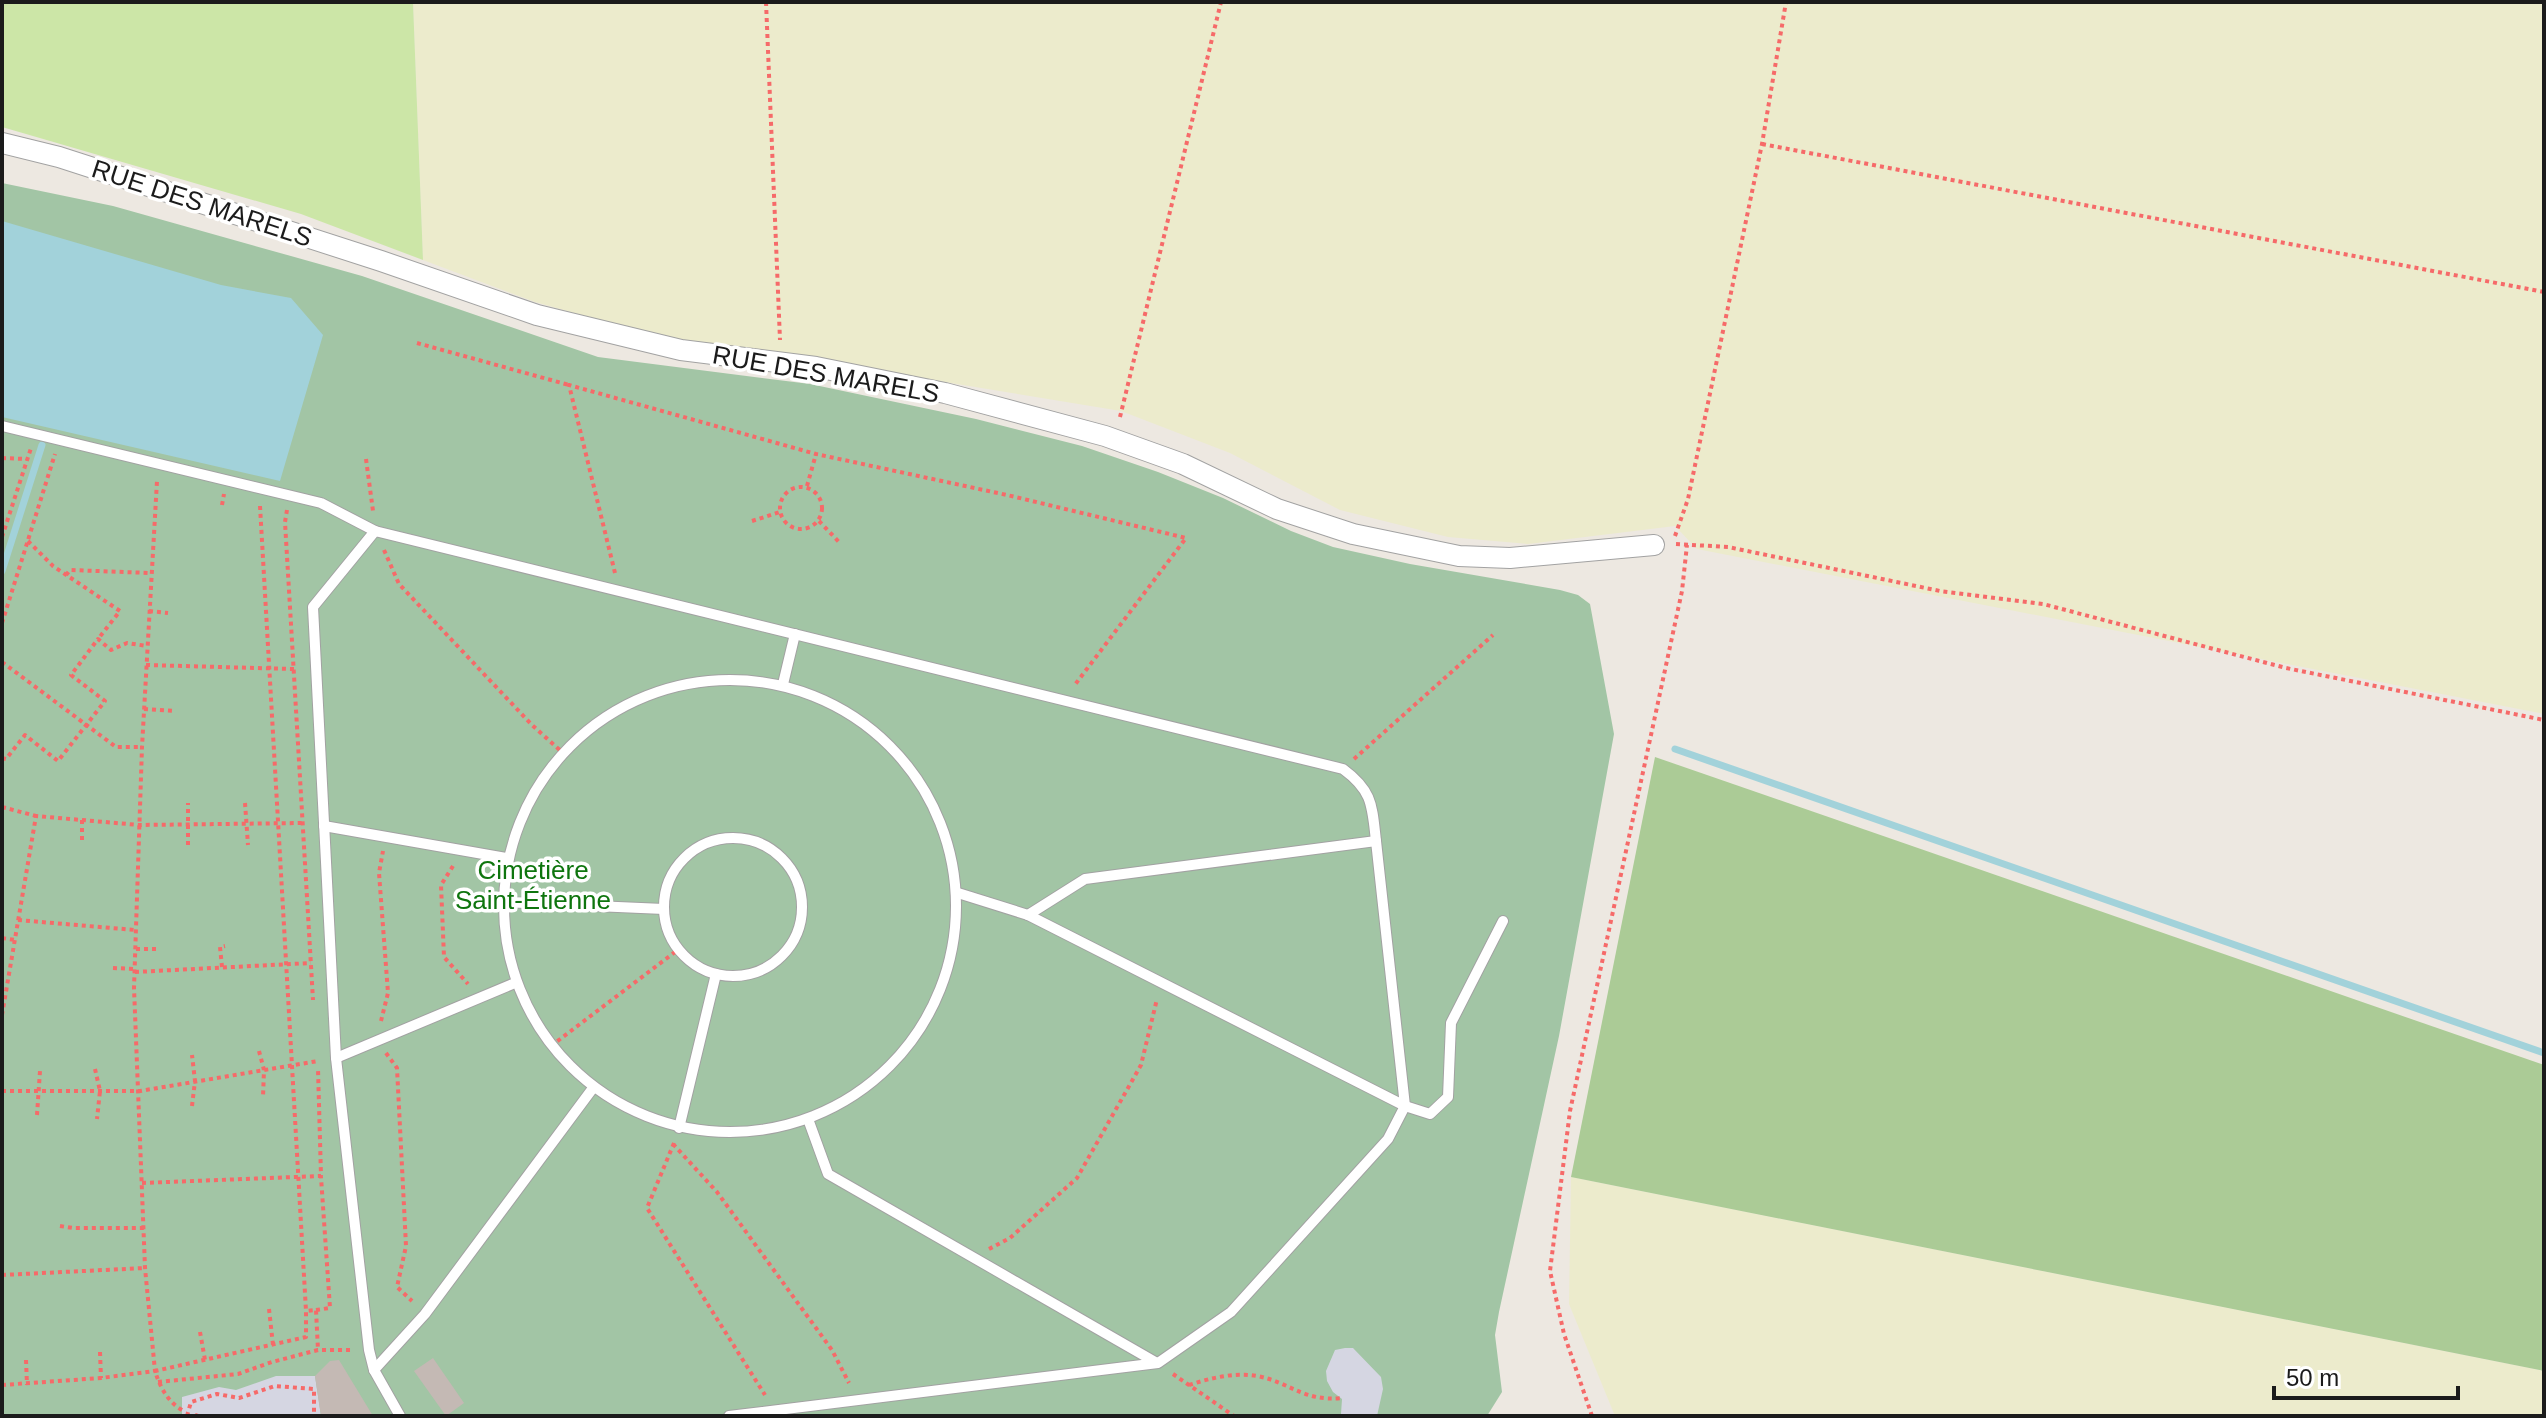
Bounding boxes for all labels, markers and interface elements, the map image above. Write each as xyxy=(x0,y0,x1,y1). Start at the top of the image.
street label: RUE DES MARELS xyxy=(88,153,316,253)
street label: RUE DES MARELS xyxy=(710,339,942,409)
park label: Cimetière Saint-Étienne xyxy=(455,855,611,915)
scale bar xyxy=(2274,1350,2458,1400)
text: 50 m xyxy=(2286,1364,2339,1391)

